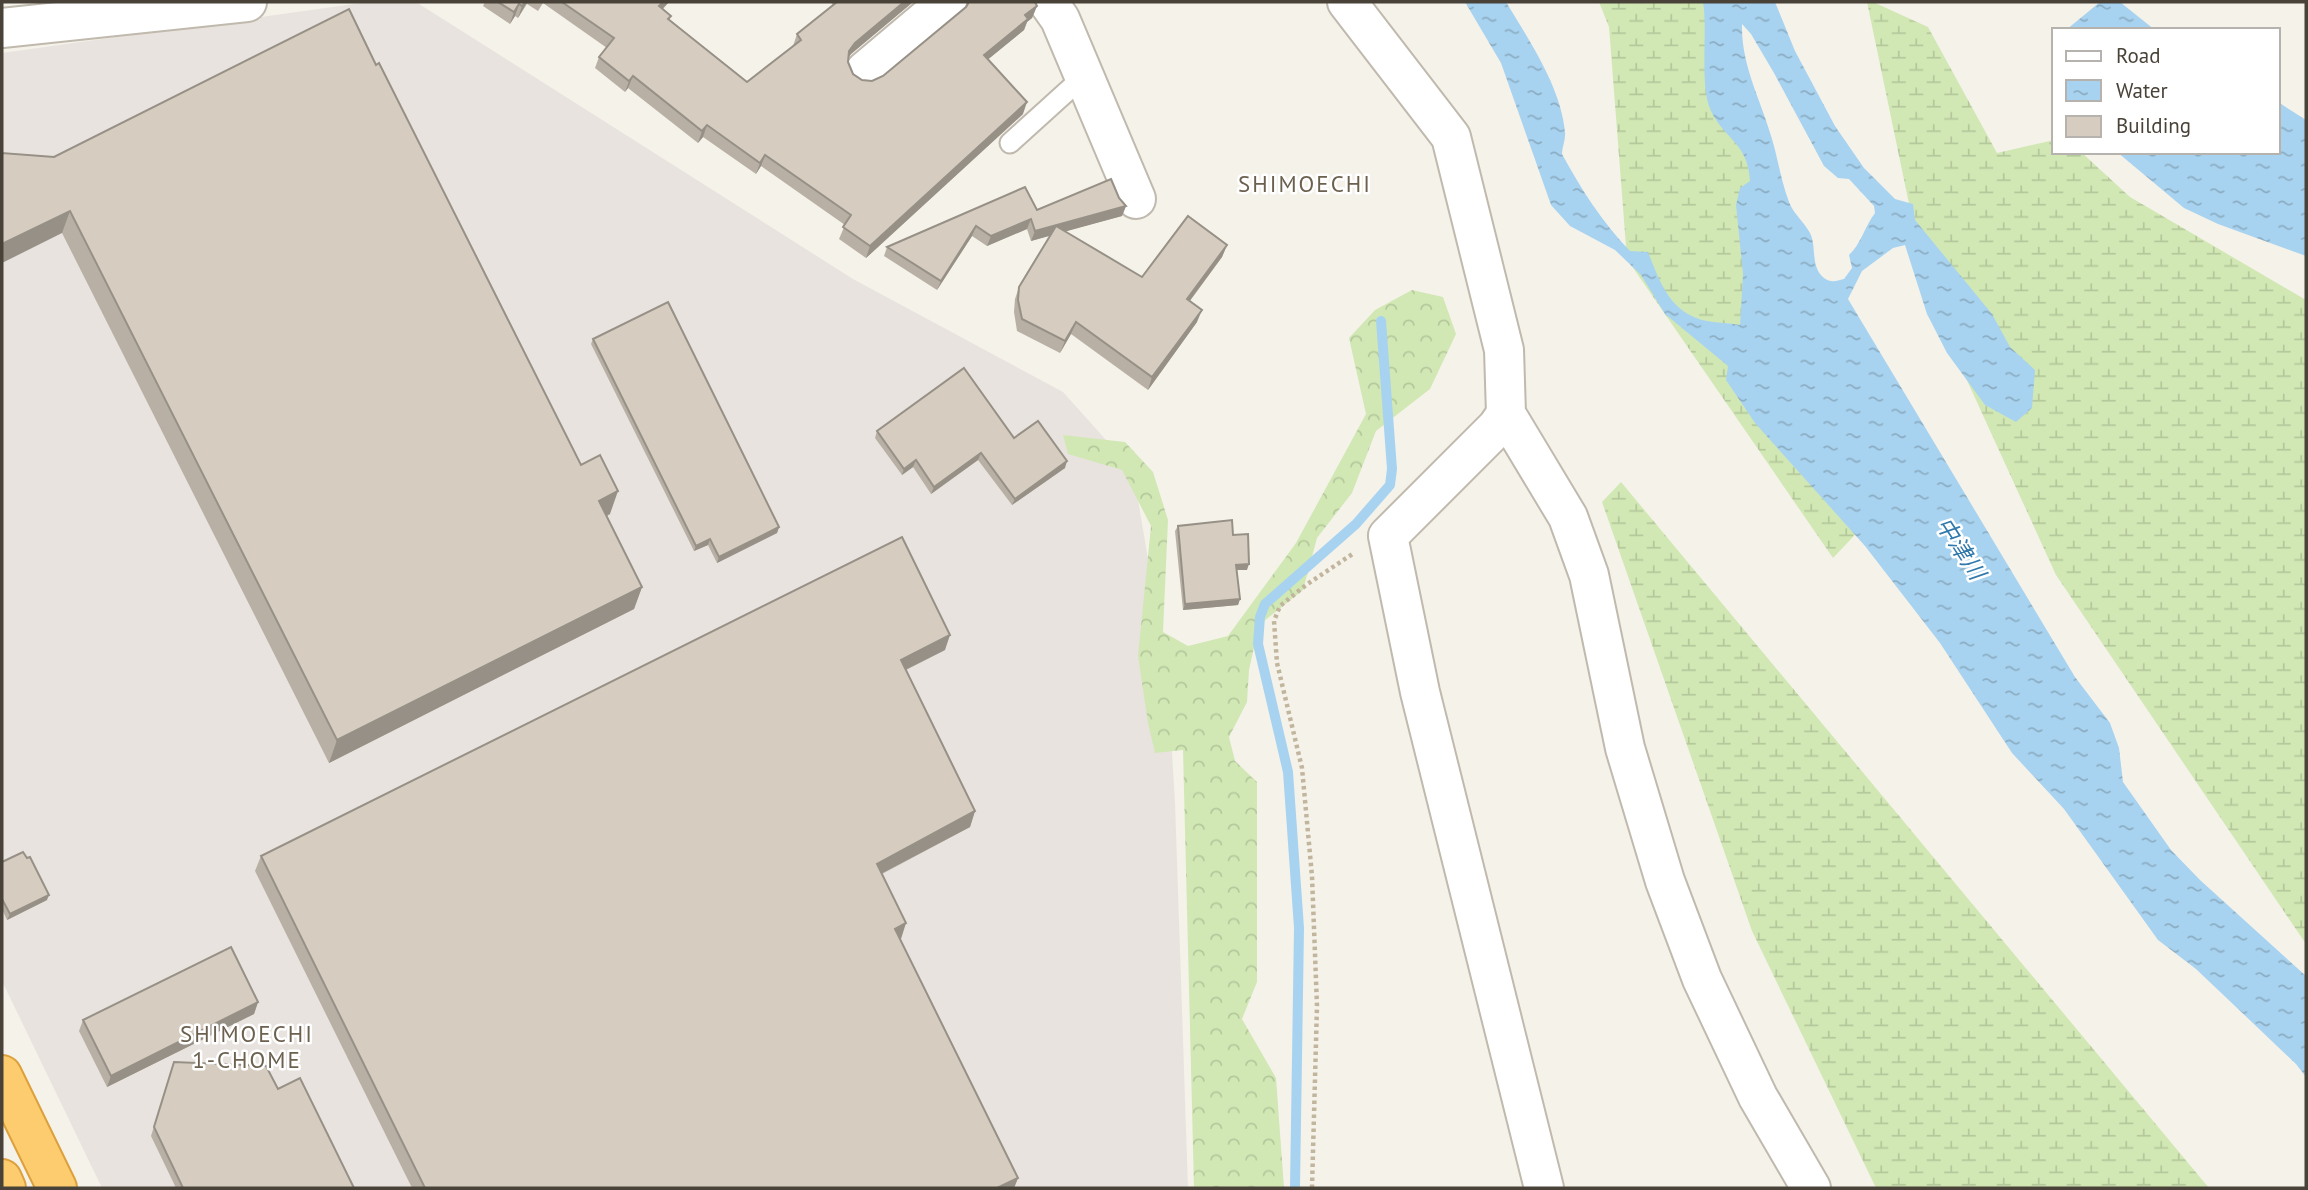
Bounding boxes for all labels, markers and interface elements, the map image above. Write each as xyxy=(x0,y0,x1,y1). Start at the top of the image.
legend xyxy=(2052,28,2280,154)
text: Road xyxy=(2116,42,2160,69)
text: Water xyxy=(2116,77,2168,104)
text: Building xyxy=(2116,112,2191,139)
district label: SHIMOECHI xyxy=(1238,169,1372,198)
water label: 中津川 xyxy=(1930,511,1994,587)
district label: SHIMOECHI 1-CHOME xyxy=(180,1019,314,1074)

